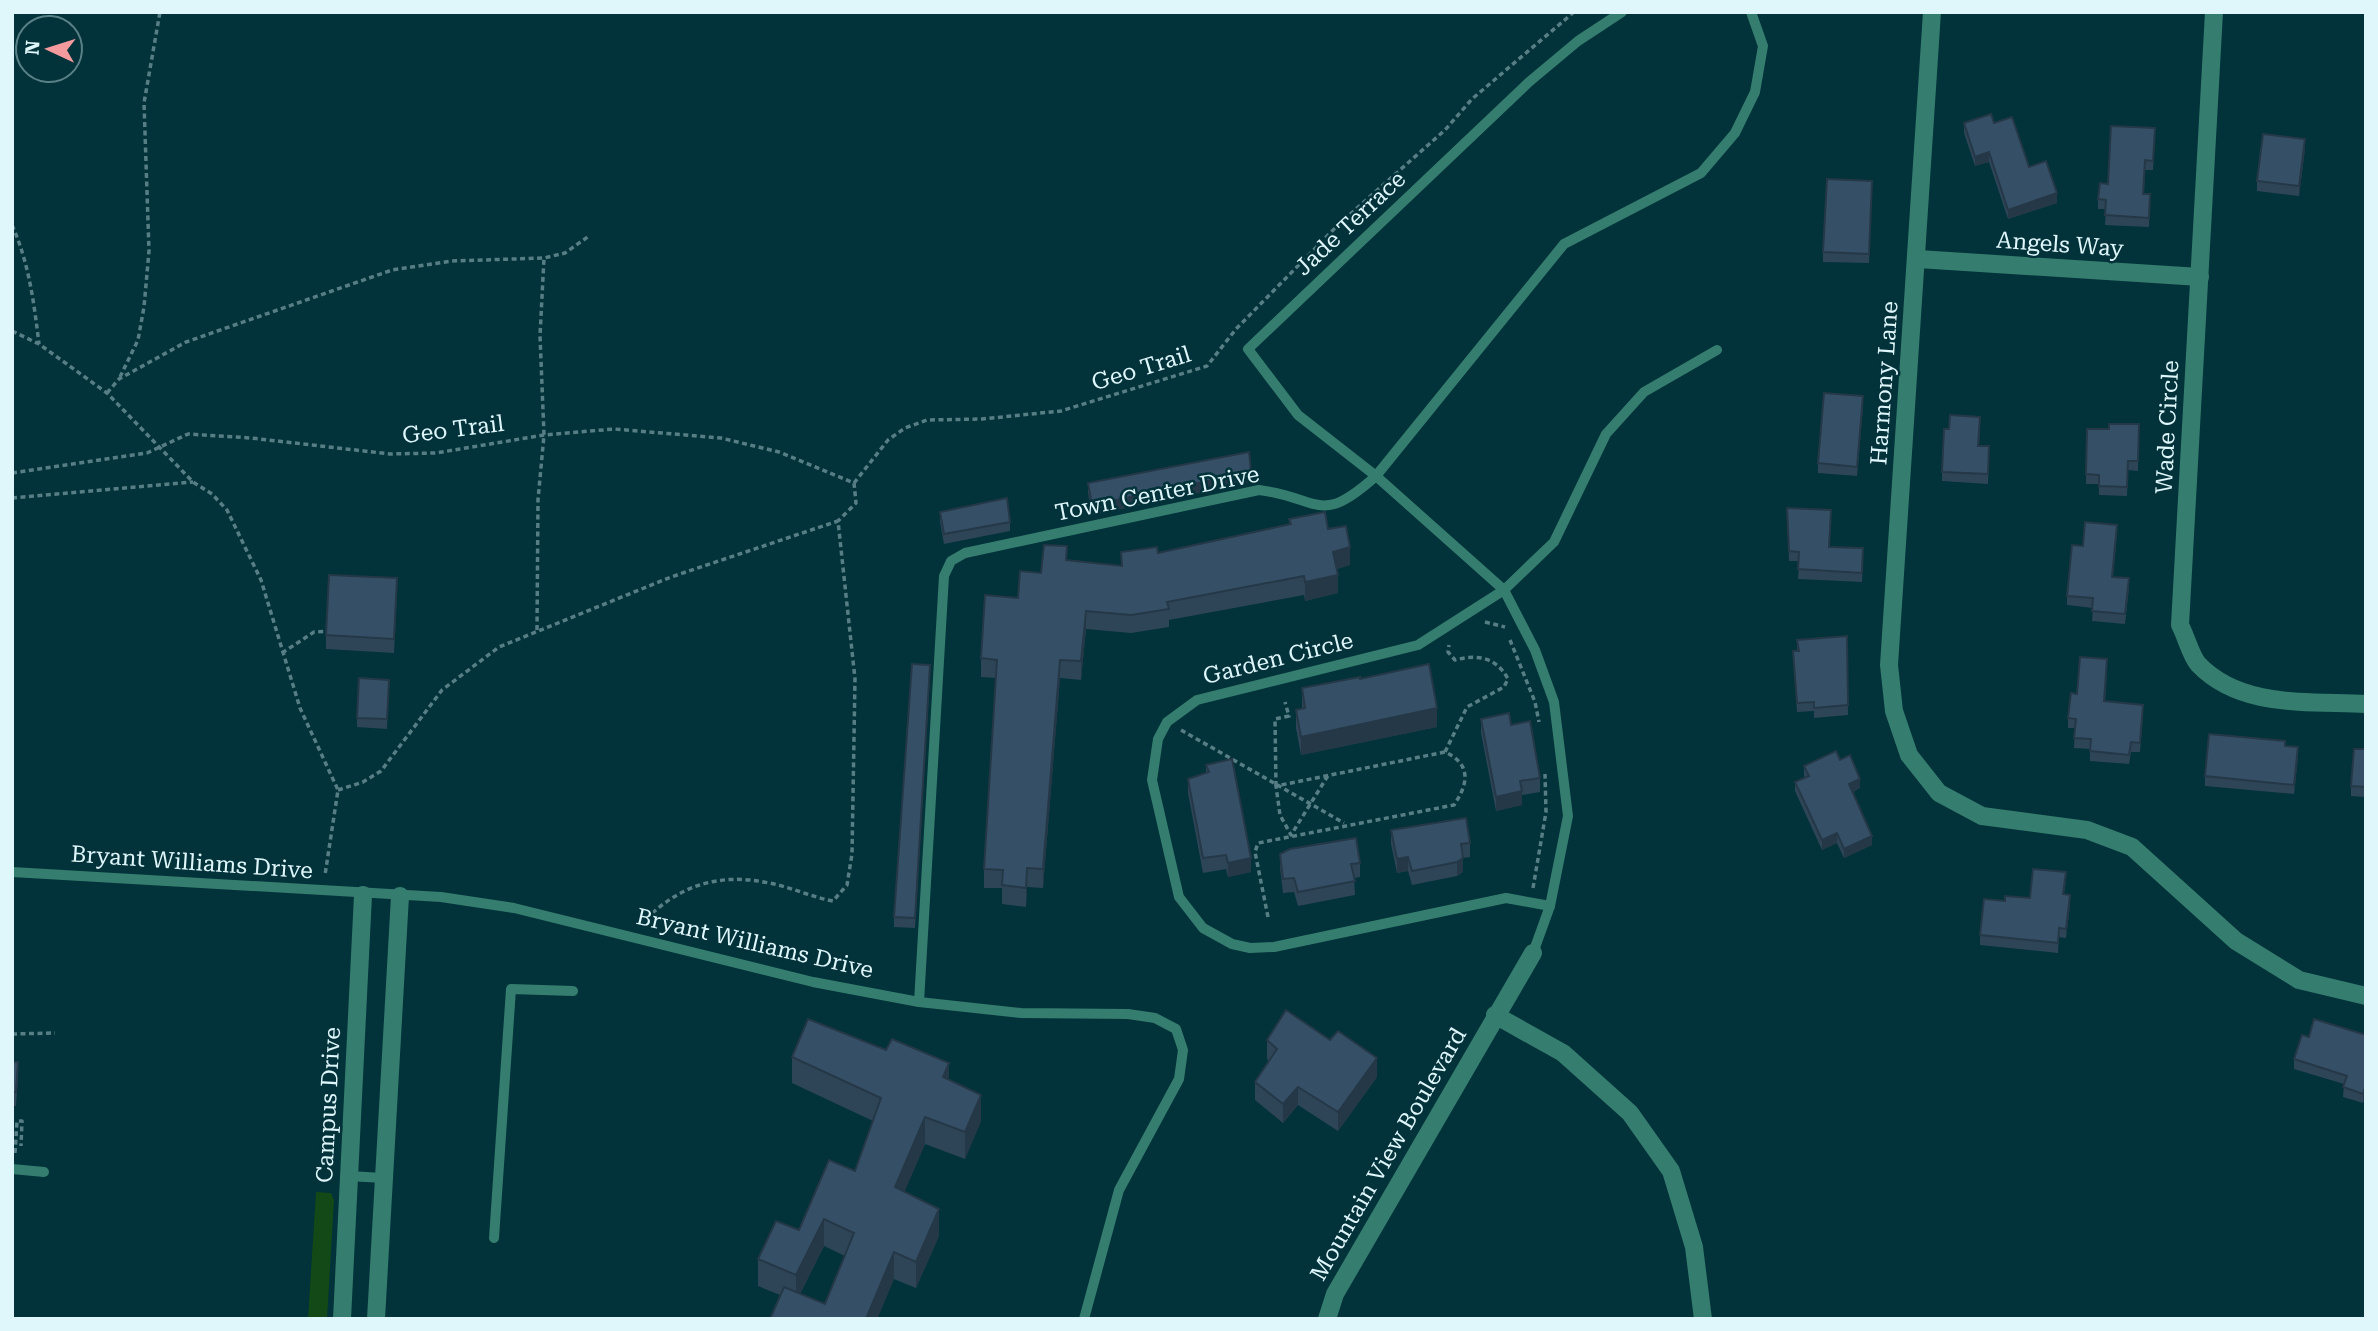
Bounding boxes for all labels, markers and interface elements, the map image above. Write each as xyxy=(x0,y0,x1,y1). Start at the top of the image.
north arrow xyxy=(14,14,84,84)
text: N xyxy=(21,39,45,56)
street label: Jade Terrace xyxy=(1290,165,1411,281)
street label: Angels Way xyxy=(1995,227,2125,262)
street label: Harmony Lane xyxy=(1865,300,1904,466)
street label: Geo Trail xyxy=(1088,341,1194,396)
street label: Wade Circle xyxy=(2151,360,2184,494)
street label: Geo Trail xyxy=(401,410,505,449)
street label: Town Center Drive xyxy=(1053,460,1262,527)
street label: Garden Circle xyxy=(1200,627,1356,690)
street label: Bryant Williams Drive xyxy=(70,841,314,884)
street label: Bryant Williams Drive xyxy=(634,903,876,984)
street label: Mountain View Boulevard xyxy=(1305,1023,1472,1285)
street label: Campus Drive xyxy=(311,1026,346,1184)

